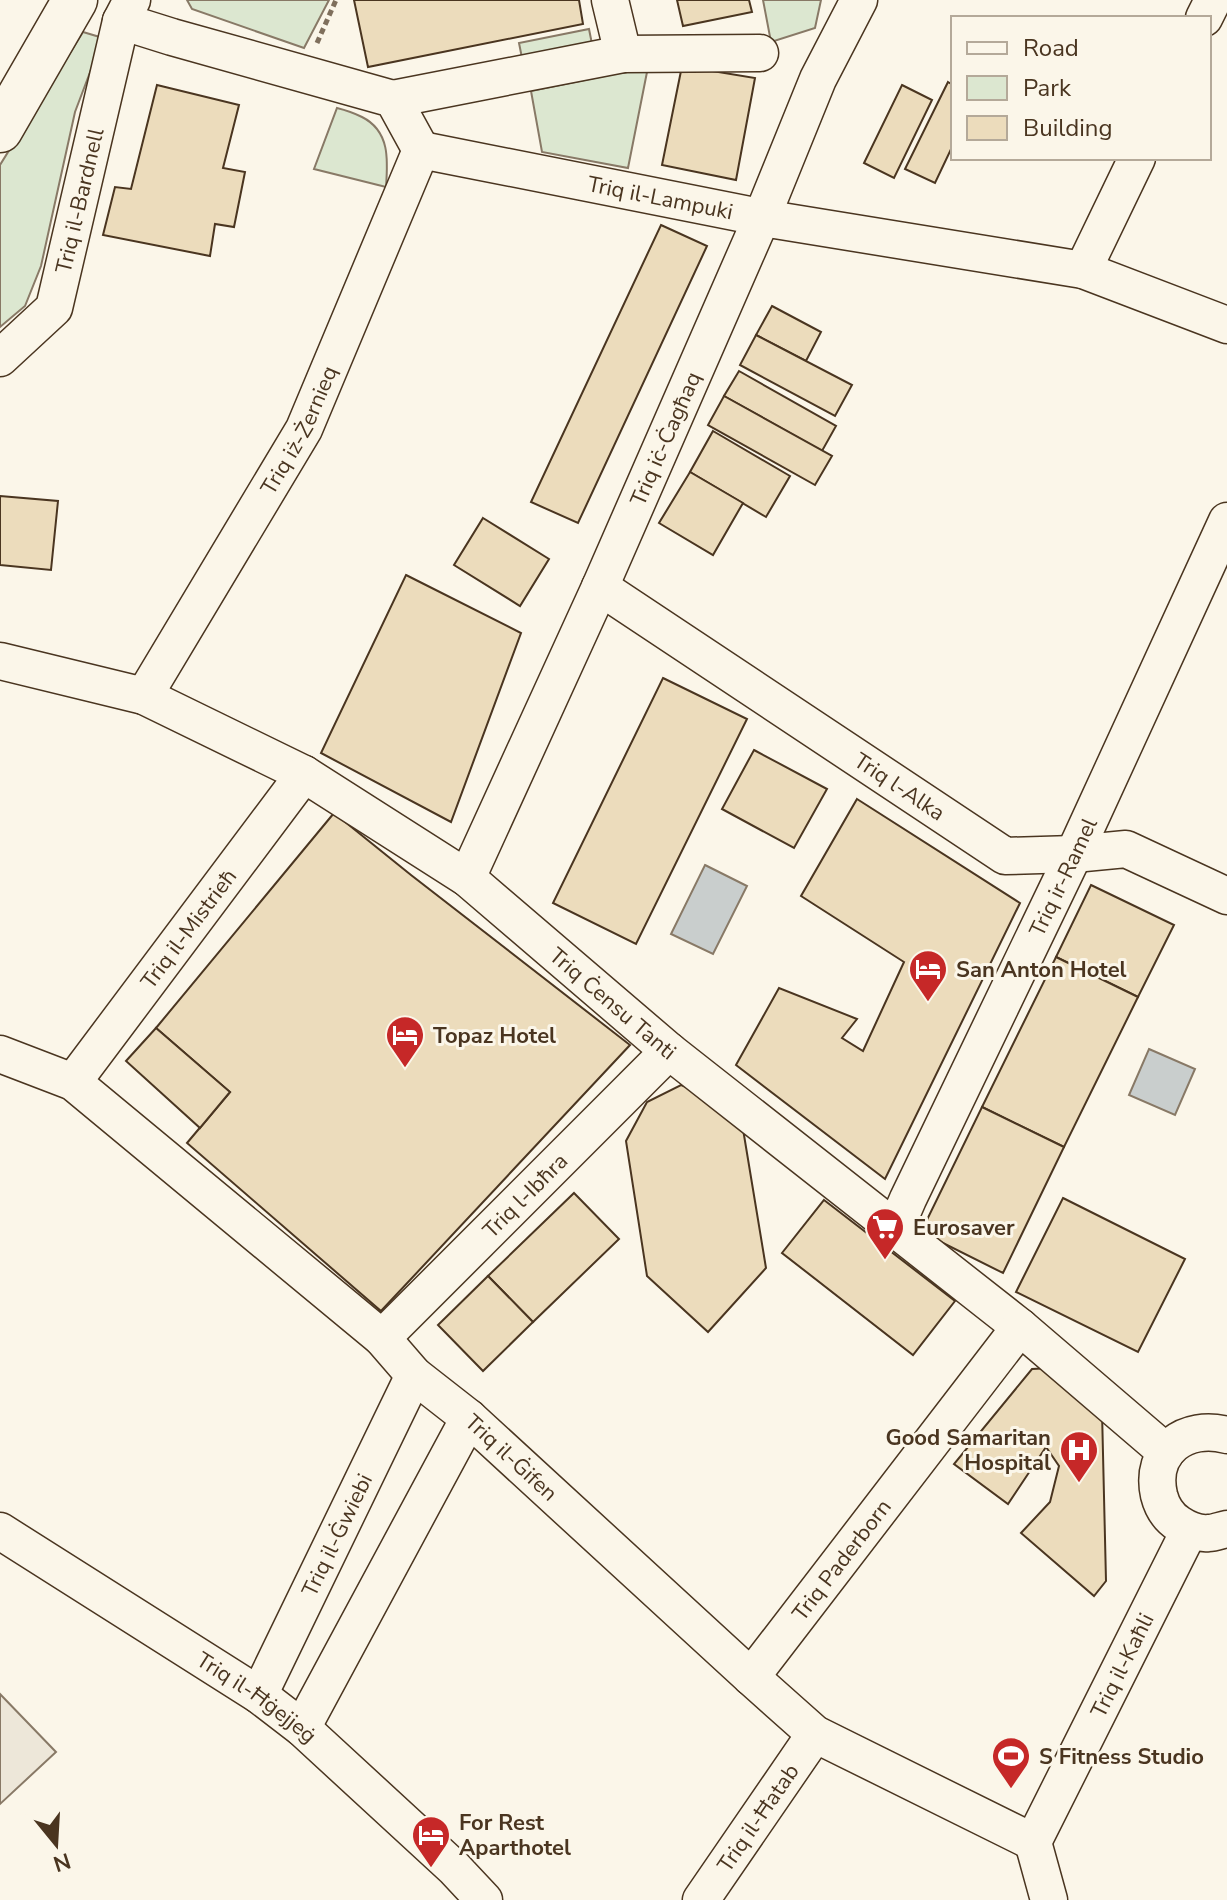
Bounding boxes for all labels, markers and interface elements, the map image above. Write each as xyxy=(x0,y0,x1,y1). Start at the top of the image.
legend xyxy=(951,16,1211,160)
text: Road xyxy=(1023,32,1079,64)
text: Park xyxy=(1023,72,1072,104)
text: Building xyxy=(1023,112,1113,144)
street label: Triq il-Bardnell xyxy=(49,125,112,276)
street label: Triq il-Lampuki xyxy=(585,169,735,227)
street label: Triq iż-Żernieq xyxy=(254,361,345,501)
street label: Triq iċ-Ċagħaq xyxy=(623,367,708,511)
street label: Triq l-Alka xyxy=(848,746,951,828)
street label: Triq ir-Ramel xyxy=(1022,813,1105,942)
street label: Triq il-Mistrieħ xyxy=(134,863,244,995)
street label: Triq Ċensu Tanti xyxy=(543,941,682,1067)
hotel icon: San Anton Hotel xyxy=(907,948,949,1003)
place label: San Anton Hotel xyxy=(956,955,1127,985)
hotel icon: Topaz Hotel xyxy=(384,1014,426,1069)
place label: Topaz Hotel xyxy=(433,1021,556,1051)
street label: Triq l-Ibħra xyxy=(476,1147,575,1245)
supermarket icon: Eurosaver xyxy=(864,1206,906,1261)
place label: Eurosaver xyxy=(913,1213,1015,1243)
street label: Triq il-Ġifen xyxy=(458,1407,564,1508)
place label: Good Samaritan Hospital xyxy=(885,1423,1051,1478)
hospital icon: Good Samaritan Hospital xyxy=(1058,1429,1100,1484)
street label: Triq il-Ġwiebi xyxy=(295,1469,380,1602)
street label: Triq Paderborn xyxy=(786,1493,898,1627)
street label: Triq il-Kaħli xyxy=(1084,1608,1162,1723)
street label: Triq il-Ħġejjeġ xyxy=(190,1645,323,1750)
sports icon: S Fitness Studio xyxy=(990,1735,1032,1790)
place label: S Fitness Studio xyxy=(1039,1742,1204,1772)
street label: Triq il-Ħatab xyxy=(711,1758,806,1878)
north arrow xyxy=(16,1804,96,1884)
place label: For Rest Aparthotel xyxy=(459,1808,571,1863)
hotel icon: For Rest Aparthotel xyxy=(410,1814,452,1869)
text: N xyxy=(49,1845,74,1879)

